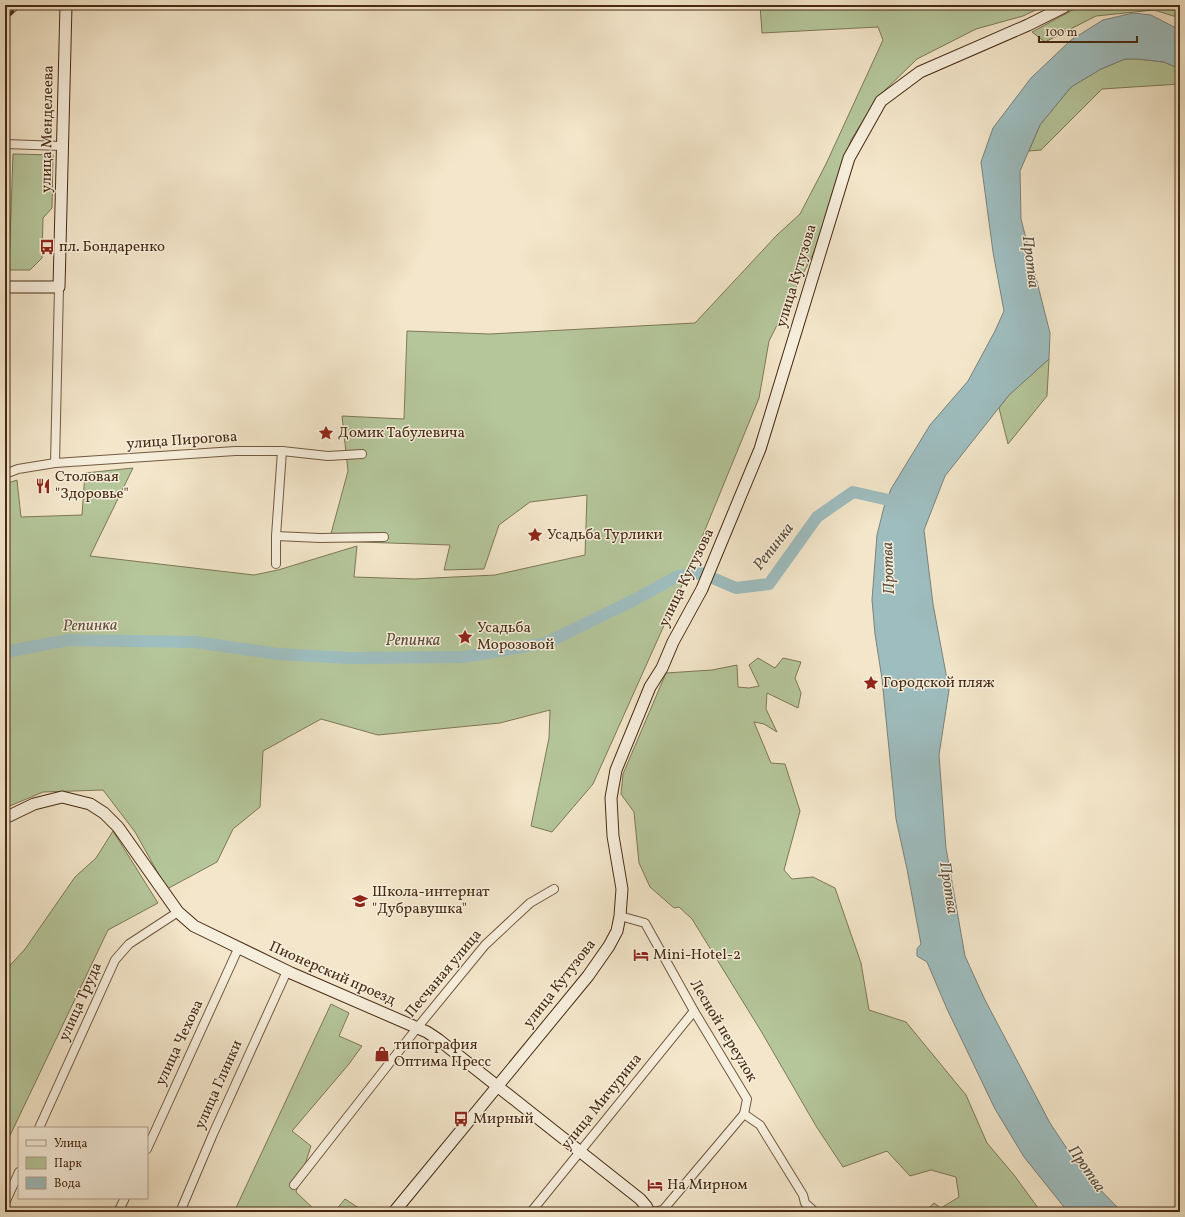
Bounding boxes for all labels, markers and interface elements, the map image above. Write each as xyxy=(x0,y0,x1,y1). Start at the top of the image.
scale bar xyxy=(1039,18,1137,44)
text: 100 m xyxy=(1045,25,1078,41)
street label: улица Менделеева xyxy=(36,65,60,193)
street label: улица Кутузова xyxy=(771,222,823,330)
water label: Протва xyxy=(1016,235,1044,290)
place label: пл. Бондаренко xyxy=(59,237,165,258)
bus stop icon: пл. Бондаренко xyxy=(38,238,56,256)
place label: Домик Табулевича xyxy=(338,423,465,444)
place icon: Домик Табулевича xyxy=(317,424,335,442)
street label: улица Пирогова xyxy=(126,427,238,455)
place label: Столовая "Здоровье" xyxy=(55,467,129,505)
restaurant icon: Столовая "Здоровье" xyxy=(34,477,52,495)
water label: Репинка xyxy=(748,518,800,575)
place label: Усадьба Турлики xyxy=(547,525,663,546)
street label: улица Кутузова xyxy=(654,525,720,631)
place icon: Усадьба Турлики xyxy=(526,526,544,544)
water label: Протва xyxy=(877,541,901,595)
water label: Репинка xyxy=(62,615,118,637)
place label: Усадьба Морозовой xyxy=(477,618,554,656)
place icon: Усадьба Морозовой xyxy=(456,628,474,646)
water label: Репинка xyxy=(386,630,441,652)
place label: Городской пляж xyxy=(883,673,995,694)
place icon: Городской пляж xyxy=(862,674,880,692)
water label: Протва xyxy=(933,860,963,916)
place label: Школа-интернат "Дубравушка" xyxy=(372,882,490,920)
school or university icon: Школа-интернат "Дубравушка" xyxy=(351,892,369,910)
street label: Песчаная улица xyxy=(401,925,487,1023)
street label: улица Кутузова xyxy=(519,935,601,1033)
street label: Пионерский проезд xyxy=(265,937,399,1012)
place label: Mini-Hotel-2 xyxy=(653,945,741,966)
hotel icon: Mini-Hotel-2 xyxy=(632,946,650,964)
street label: улица Труда xyxy=(54,959,108,1045)
street label: Лесной переулок xyxy=(684,976,762,1086)
street label: улица Чехова xyxy=(151,996,209,1090)
place label: типография Оптима Пресс xyxy=(394,1035,492,1073)
street label: улица Глинки xyxy=(190,1037,248,1133)
shop icon: типография Оптима Пресс xyxy=(373,1045,391,1063)
street label: улица Мичурина xyxy=(557,1049,647,1155)
place label: Мирный xyxy=(473,1109,534,1130)
bus stop icon: Мирный xyxy=(452,1110,470,1128)
legend xyxy=(18,1127,148,1199)
text: Улица xyxy=(54,1136,87,1152)
water label: Протва xyxy=(1062,1141,1110,1197)
text: Парк xyxy=(54,1156,82,1172)
place label: На Мирном xyxy=(667,1175,748,1196)
text: Вода xyxy=(54,1176,81,1192)
hotel icon: На Мирном xyxy=(646,1176,664,1194)

